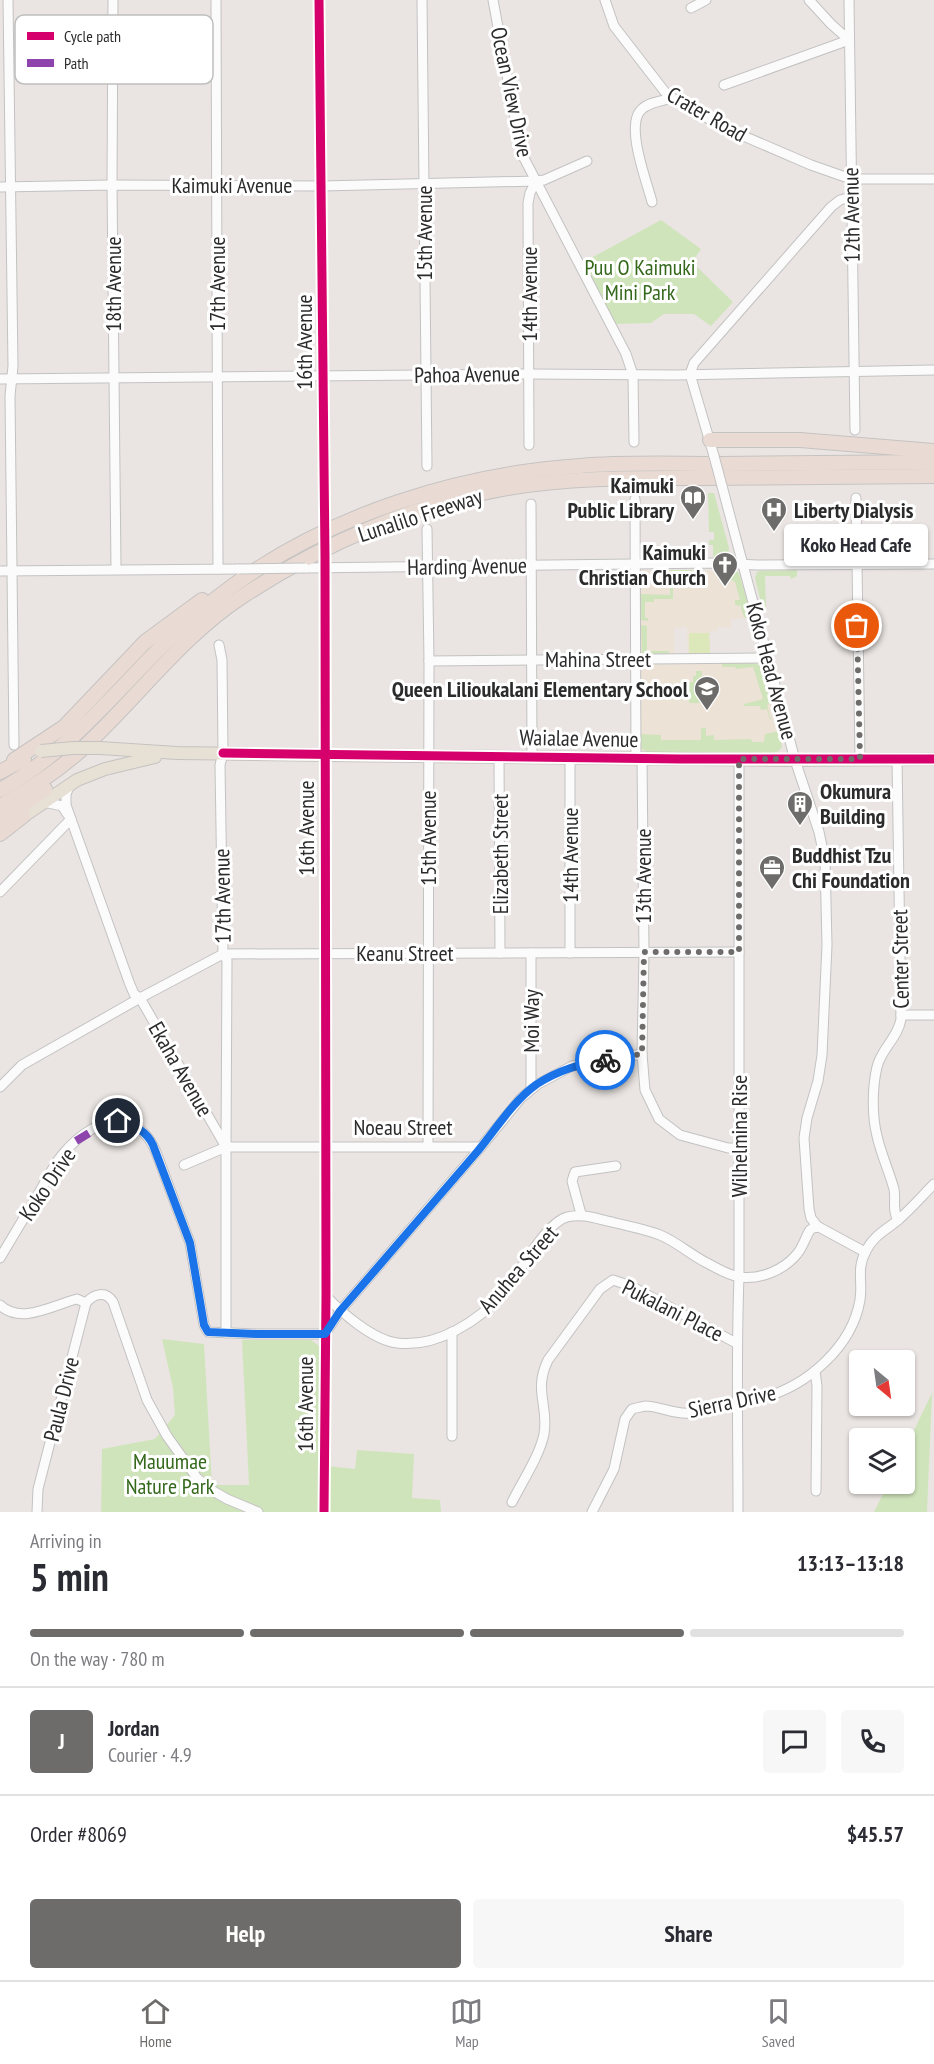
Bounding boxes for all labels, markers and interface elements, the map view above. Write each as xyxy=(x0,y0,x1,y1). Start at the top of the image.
legend xyxy=(15,15,213,84)
street label: Ocean View Drive xyxy=(485,24,539,160)
text: Cycle path xyxy=(64,26,121,46)
text: Path xyxy=(64,53,89,73)
street label: Crater Road xyxy=(662,80,752,148)
street label: 12th Avenue xyxy=(836,167,866,263)
street label: Kaimuki Avenue xyxy=(172,171,292,199)
street label: 15th Avenue xyxy=(410,185,438,281)
street label: 18th Avenue xyxy=(99,236,127,332)
street label: 17th Avenue xyxy=(203,236,231,332)
street label: 14th Avenue xyxy=(515,246,543,342)
park label: Puu O Kaimuki Mini Park xyxy=(585,253,695,306)
street label: 16th Avenue xyxy=(290,294,318,390)
street label: Pahoa Avenue xyxy=(414,359,520,389)
place label: Kaimuki Public Library xyxy=(568,471,675,524)
street label: Lunalilo Freeway xyxy=(354,482,486,548)
library icon: Kaimuki Public Library xyxy=(678,483,708,521)
hospital icon: Liberty Dialysis xyxy=(759,495,789,533)
place label: Liberty Dialysis xyxy=(794,496,914,524)
callout: Koko Head Cafe xyxy=(785,524,929,566)
text: Koko Head Cafe xyxy=(801,532,911,558)
place label: Kaimuki Christian Church xyxy=(579,538,706,591)
church icon: Kaimuki Christian Church xyxy=(710,550,740,588)
street label: Harding Avenue xyxy=(407,551,527,581)
street label: Koko Head Avenue xyxy=(740,599,804,743)
pin xyxy=(831,600,882,651)
icon: bag xyxy=(840,609,873,642)
street label: Mahina Street xyxy=(545,645,651,673)
school or university icon: Queen Lilioukalani Elementary School xyxy=(692,674,722,712)
place label: Queen Lilioukalani Elementary School xyxy=(392,675,689,703)
street label: Waialae Avenue xyxy=(519,723,639,753)
place label: Okumura Building xyxy=(820,777,891,830)
street label: 16th Avenue xyxy=(292,780,320,876)
building icon: Okumura Building xyxy=(785,789,815,827)
street label: 15th Avenue xyxy=(414,790,442,886)
street label: Elizabeth Street xyxy=(486,794,514,914)
street label: 14th Avenue xyxy=(556,807,584,903)
street label: 13th Avenue xyxy=(629,828,657,924)
place label: Buddhist Tzu Chi Foundation xyxy=(792,841,910,894)
street label: 17th Avenue xyxy=(207,848,237,944)
office icon: Buddhist Tzu Chi Foundation xyxy=(757,853,787,891)
street label: Center Street xyxy=(885,909,915,1009)
street label: Keanu Street xyxy=(356,939,454,967)
street label: Moi Way xyxy=(517,988,545,1053)
street label: Ekaha Avenue xyxy=(143,1017,219,1121)
courier xyxy=(575,1030,635,1090)
icon: bike xyxy=(589,1044,622,1077)
street label: Wilhelmina Rise xyxy=(725,1075,753,1197)
pin xyxy=(92,1095,143,1146)
icon: home xyxy=(101,1104,134,1137)
street label: Noeau Street xyxy=(354,1113,452,1141)
street label: Koko Drive xyxy=(12,1142,82,1226)
street label: Anuhea Street xyxy=(472,1219,564,1319)
street label: Pukalani Place xyxy=(618,1273,728,1347)
north arrow xyxy=(849,1350,915,1416)
map controls xyxy=(849,1350,915,1494)
street label: Paula Drive xyxy=(37,1354,85,1444)
street label: 16th Avenue xyxy=(291,1356,319,1452)
street label: Sierra Drive xyxy=(686,1378,778,1424)
button: layers xyxy=(849,1428,915,1494)
park label: Mauumae Nature Park xyxy=(126,1447,215,1500)
text: Arriving in xyxy=(30,1528,102,1554)
text: 13:13–13:18 xyxy=(797,1549,904,1577)
text: 5 min xyxy=(30,1551,109,1602)
text: On the way · 780 m xyxy=(30,1646,165,1672)
button: chat xyxy=(763,1710,826,1773)
button: phone xyxy=(841,1710,904,1773)
text: Jordan xyxy=(108,1714,159,1742)
text: J xyxy=(58,1727,65,1755)
text: Courier · 4.9 xyxy=(108,1742,192,1768)
text: Order #8069 xyxy=(30,1820,127,1848)
text: $45.57 xyxy=(847,1820,904,1848)
button: Help xyxy=(30,1899,461,1968)
button: Share xyxy=(473,1899,904,1968)
tab: Home xyxy=(139,1995,172,2051)
tab: Map xyxy=(450,1995,483,2051)
tab: Saved xyxy=(762,1995,795,2051)

